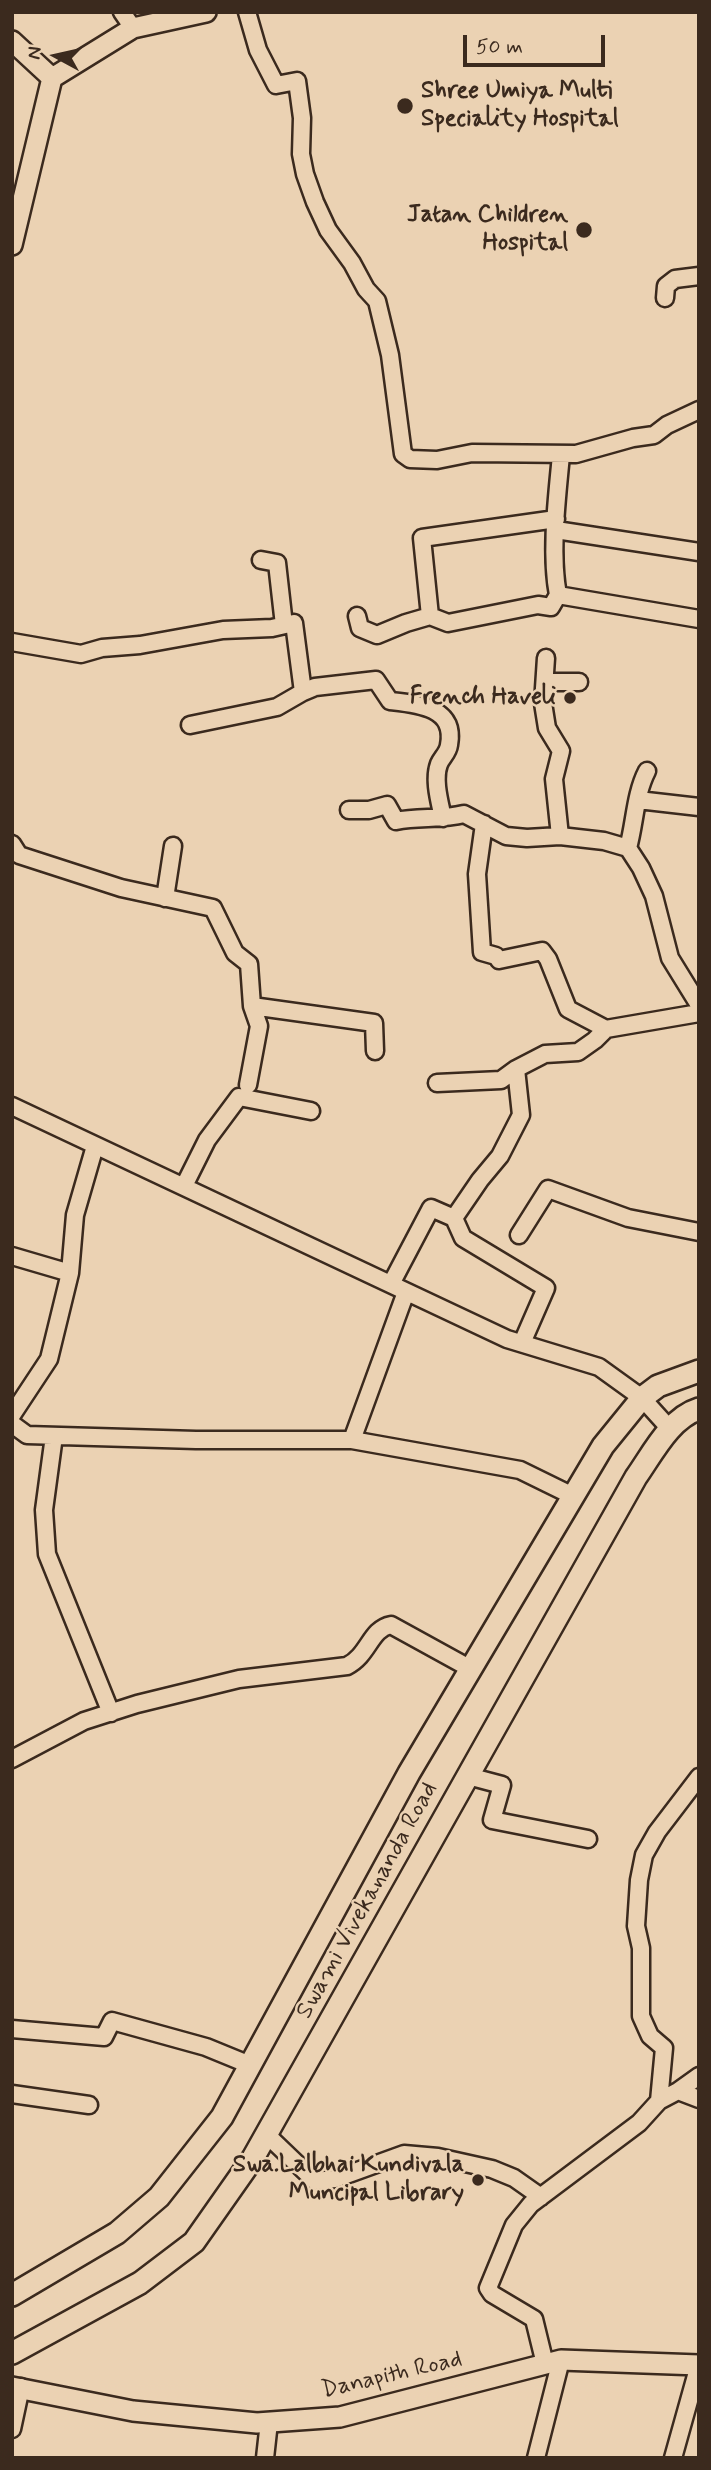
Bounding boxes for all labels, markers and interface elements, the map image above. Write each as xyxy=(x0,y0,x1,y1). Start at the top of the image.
north arrow xyxy=(21,21,91,91)
scale bar xyxy=(466,21,608,65)
text: 50 m xyxy=(476,33,523,61)
text: N xyxy=(21,45,48,61)
place label: Shree Umiya Multi Speciality Hospital xyxy=(421,78,619,134)
marker: Shree Umiya Multi Speciality Hospital xyxy=(395,96,415,116)
place label: Jatan Children Hospital xyxy=(407,202,568,258)
marker: Jatan Children Hospital xyxy=(574,220,594,240)
place label: French Haveli xyxy=(410,684,556,712)
marker: French Haveli xyxy=(562,690,578,706)
street label: Swami Vivekananda Road xyxy=(291,1778,445,2024)
place label: Swa.Lalbhai Kundivala Muncipal Library xyxy=(233,2152,464,2208)
marker: Swa.Lalbhai Kundivala Muncipal Library xyxy=(470,2172,486,2188)
street label: Danapith Road xyxy=(319,2346,465,2406)

